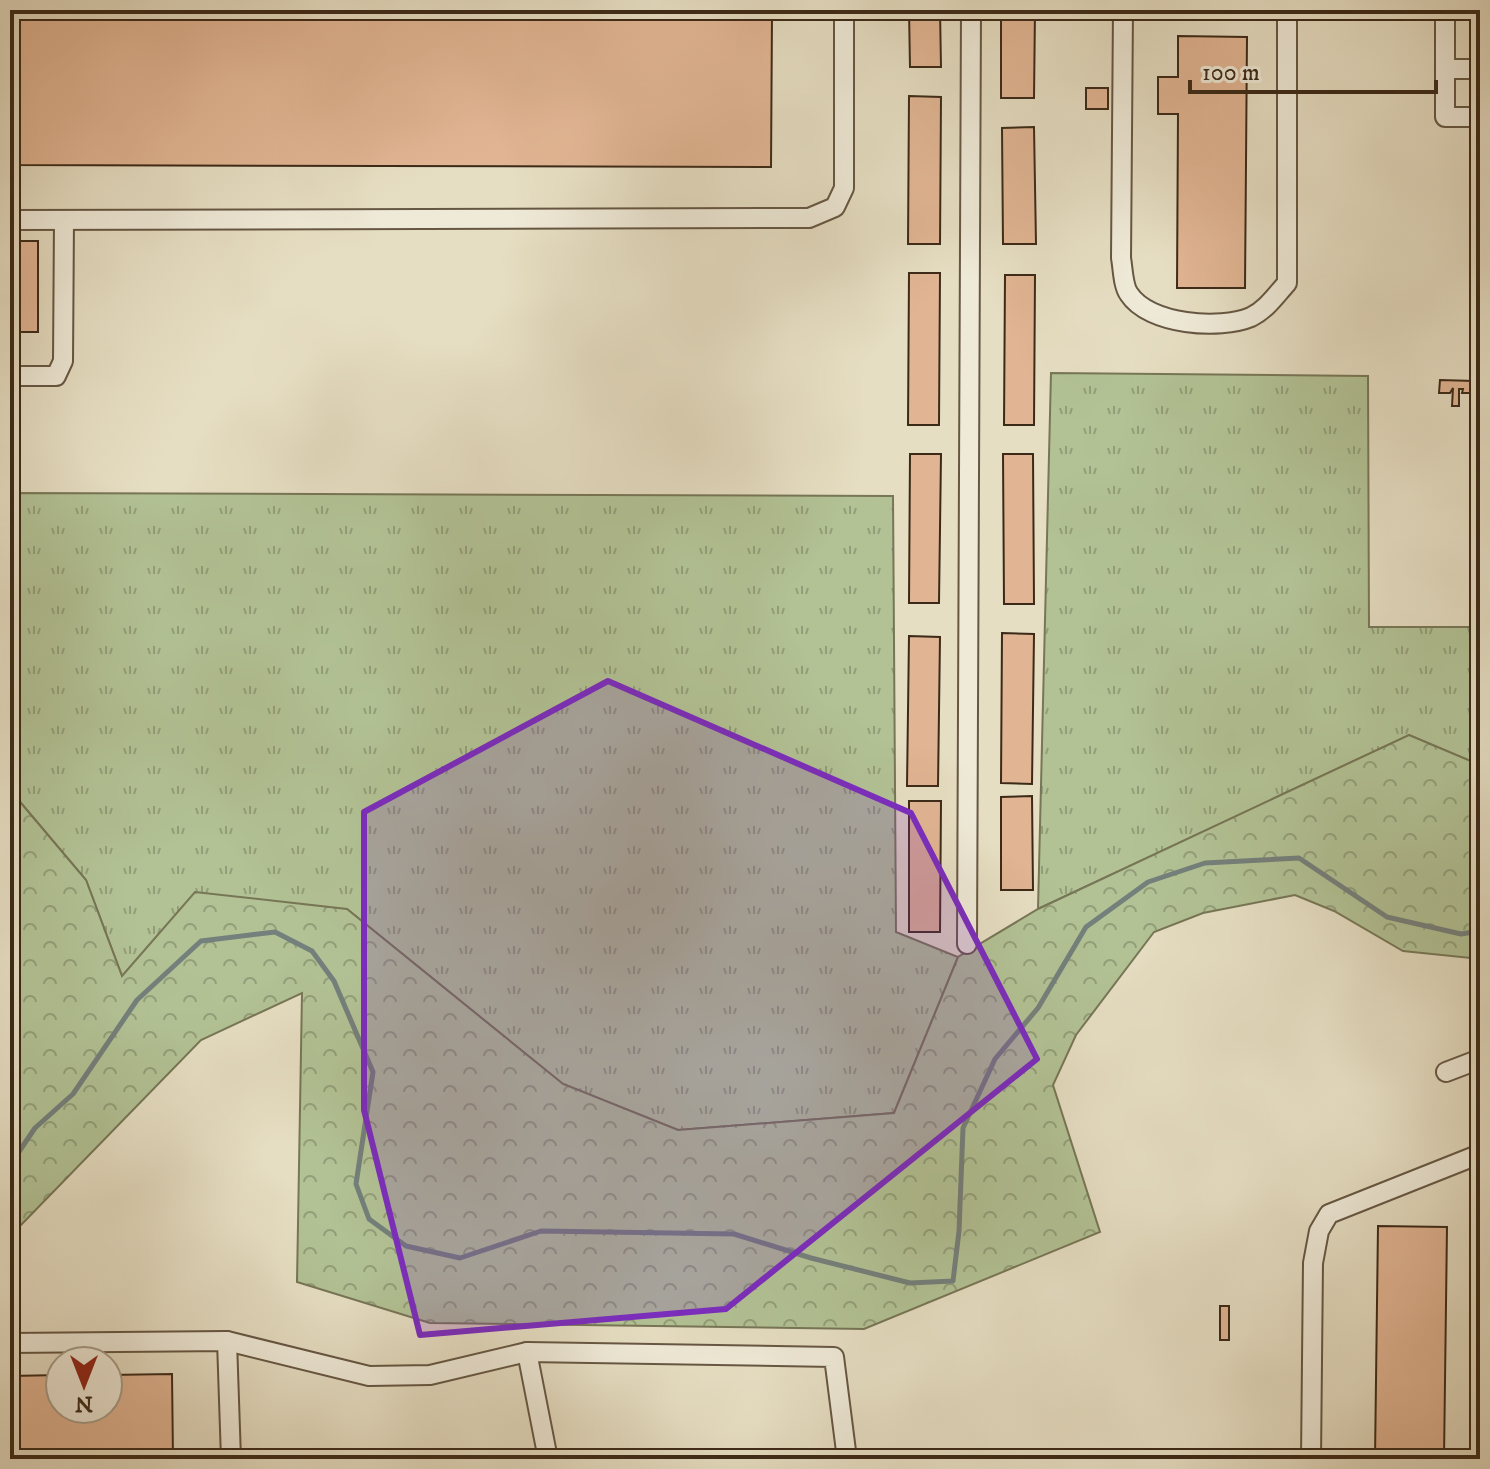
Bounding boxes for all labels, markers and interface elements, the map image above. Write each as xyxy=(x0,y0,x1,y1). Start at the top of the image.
scale bar xyxy=(1190,44,1436,94)
text: 100 m xyxy=(1202,58,1260,88)
north arrow xyxy=(44,1345,124,1425)
text: N xyxy=(75,1390,93,1417)

